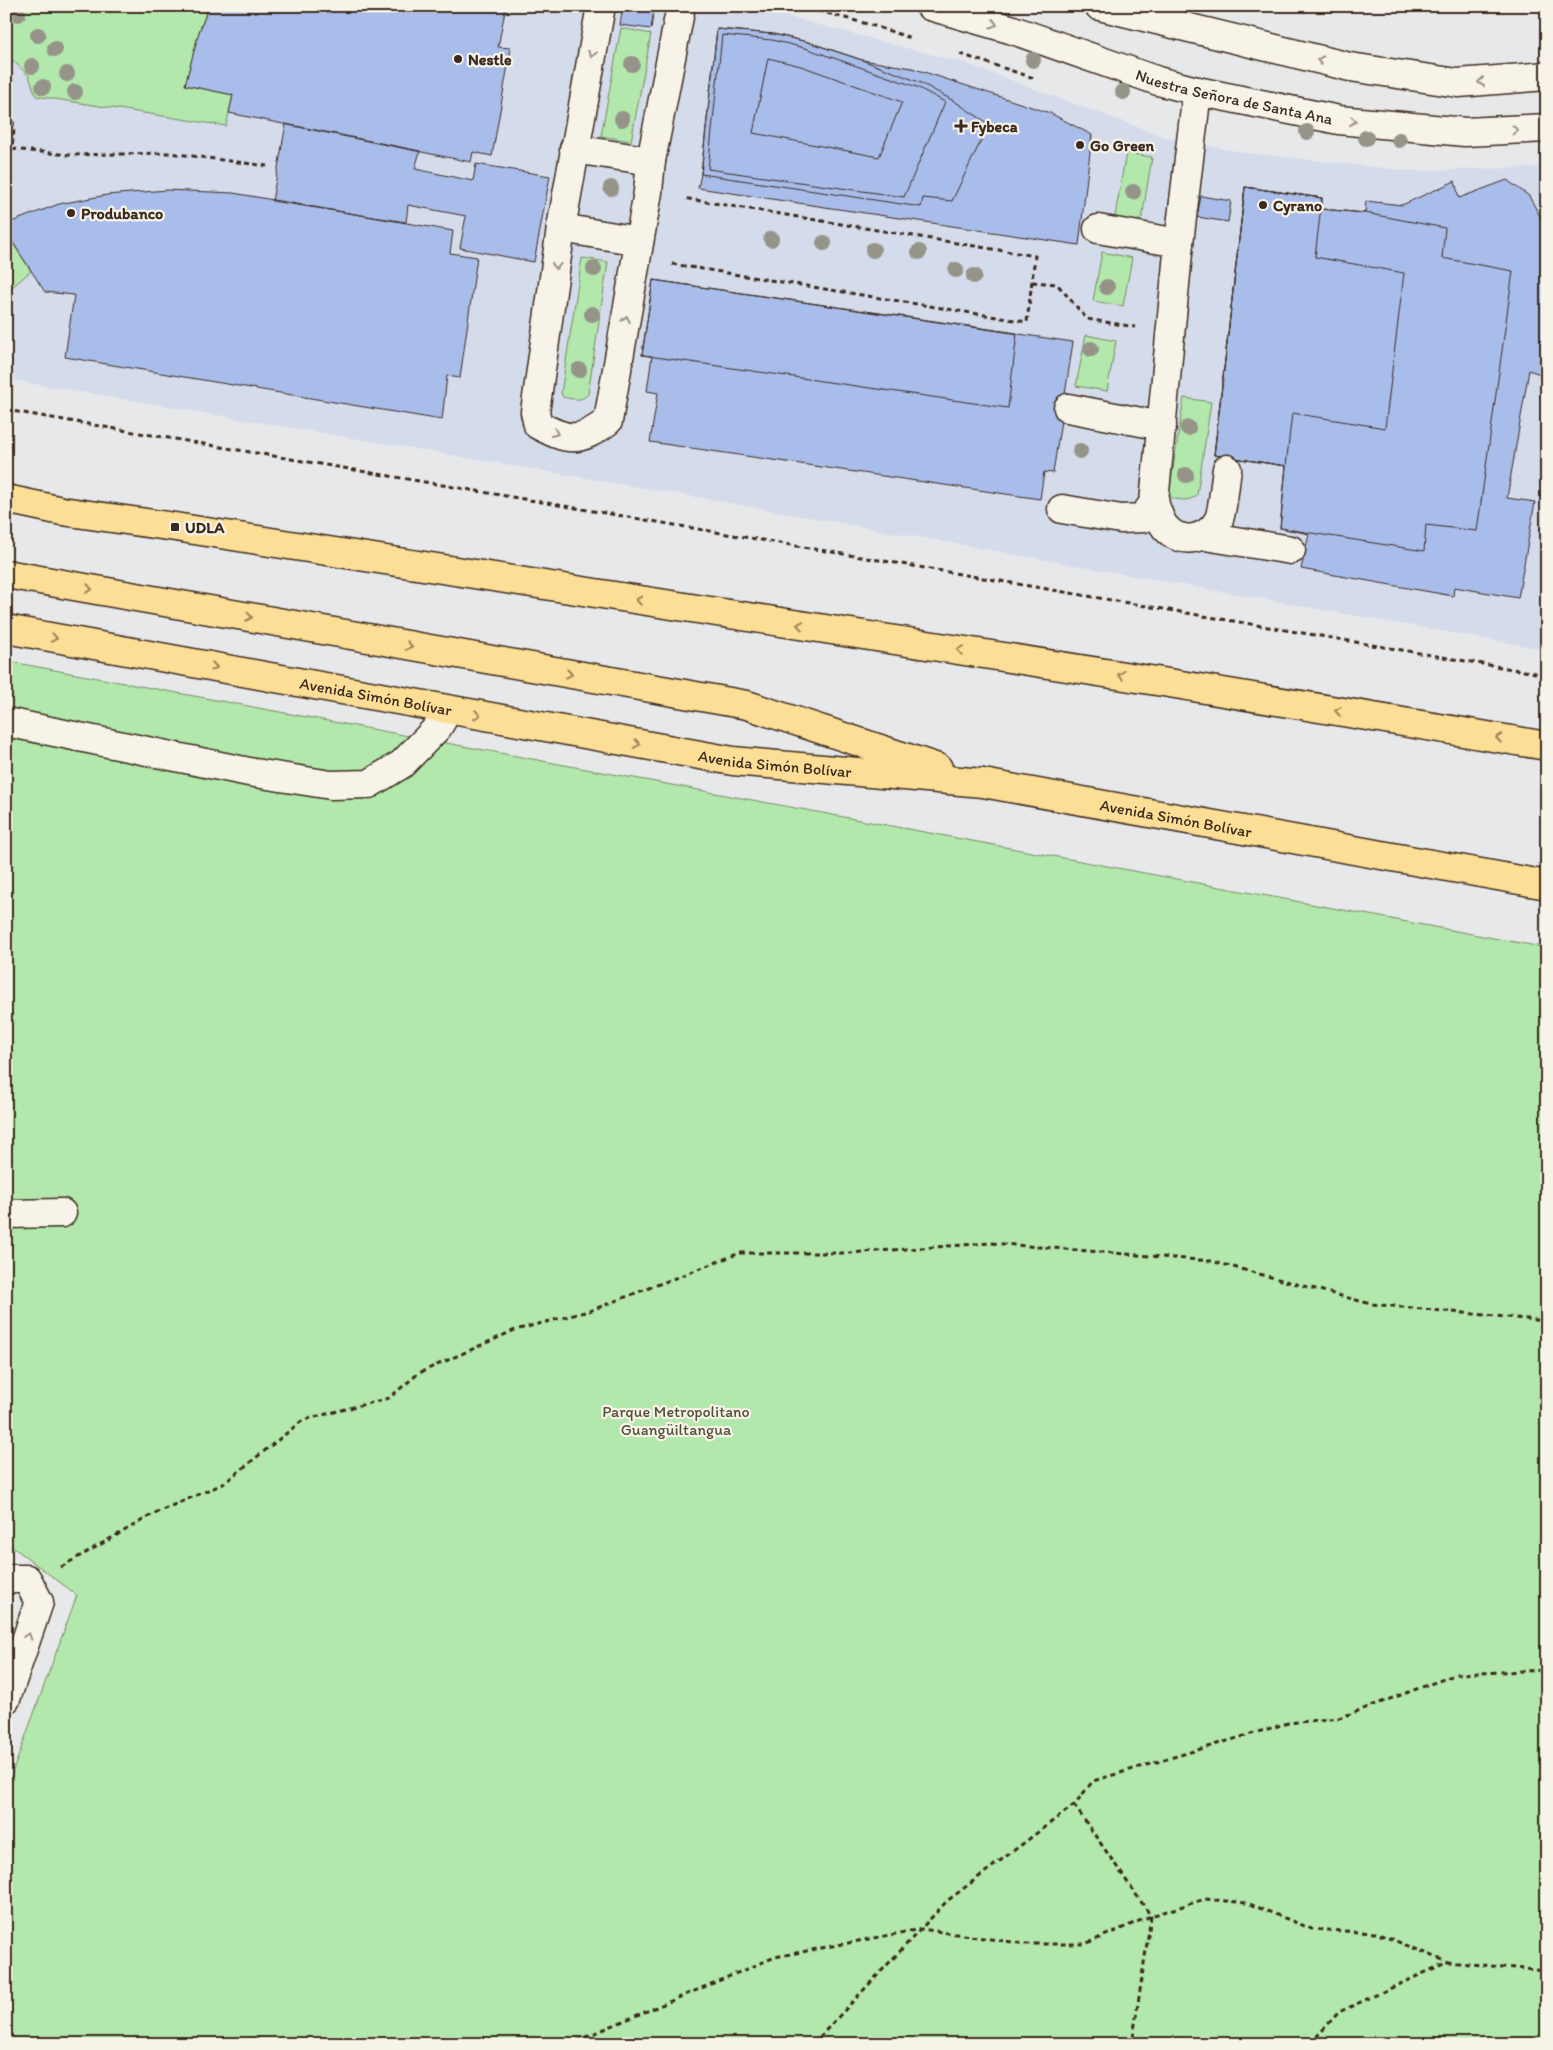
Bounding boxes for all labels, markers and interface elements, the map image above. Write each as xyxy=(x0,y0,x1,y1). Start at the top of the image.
one-way arrow xyxy=(990,19,998,29)
place label: Nestle xyxy=(468,50,512,69)
one-way arrow xyxy=(587,50,598,59)
marker: Nestle xyxy=(452,53,464,65)
one-way arrow xyxy=(1316,55,1325,66)
street label: Nuestra Señora de Santa Ana xyxy=(1133,64,1335,128)
one-way arrow xyxy=(1476,76,1484,87)
one-way arrow xyxy=(1349,116,1357,127)
place label: Fybeca xyxy=(971,117,1018,137)
marker: Fybeca xyxy=(955,120,967,132)
one-way arrow xyxy=(1511,125,1519,135)
place label: Go Green xyxy=(1090,136,1155,155)
marker: Go Green xyxy=(1074,139,1086,151)
place label: Cyrano xyxy=(1273,196,1322,216)
marker: Cyrano xyxy=(1257,199,1269,211)
place label: Produbanco xyxy=(81,204,163,223)
marker: Produbanco xyxy=(65,207,77,219)
one-way arrow xyxy=(551,262,561,270)
one-way arrow xyxy=(621,314,631,323)
one-way arrow xyxy=(550,427,559,438)
place label: UDLA xyxy=(185,518,225,537)
marker: UDLA xyxy=(169,521,181,533)
one-way arrow xyxy=(84,583,93,593)
one-way arrow xyxy=(635,595,644,605)
one-way arrow xyxy=(244,612,253,622)
one-way arrow xyxy=(795,620,803,631)
one-way arrow xyxy=(50,632,59,642)
one-way arrow xyxy=(404,640,413,650)
one-way arrow xyxy=(956,646,965,656)
one-way arrow xyxy=(210,661,218,672)
one-way arrow xyxy=(564,668,573,678)
one-way arrow xyxy=(1117,671,1125,681)
street label: Avenida Simón Bolívar xyxy=(299,673,453,719)
one-way arrow xyxy=(1334,706,1342,717)
one-way arrow xyxy=(473,709,482,719)
one-way arrow xyxy=(1494,733,1503,743)
one-way arrow xyxy=(633,738,642,748)
street label: Avenida Simón Bolívar xyxy=(697,745,852,781)
street label: Avenida Simón Bolívar xyxy=(1099,795,1253,841)
park label: Parque Metropolitano Guangüiltangua xyxy=(602,1402,750,1439)
one-way arrow xyxy=(23,1633,33,1641)

